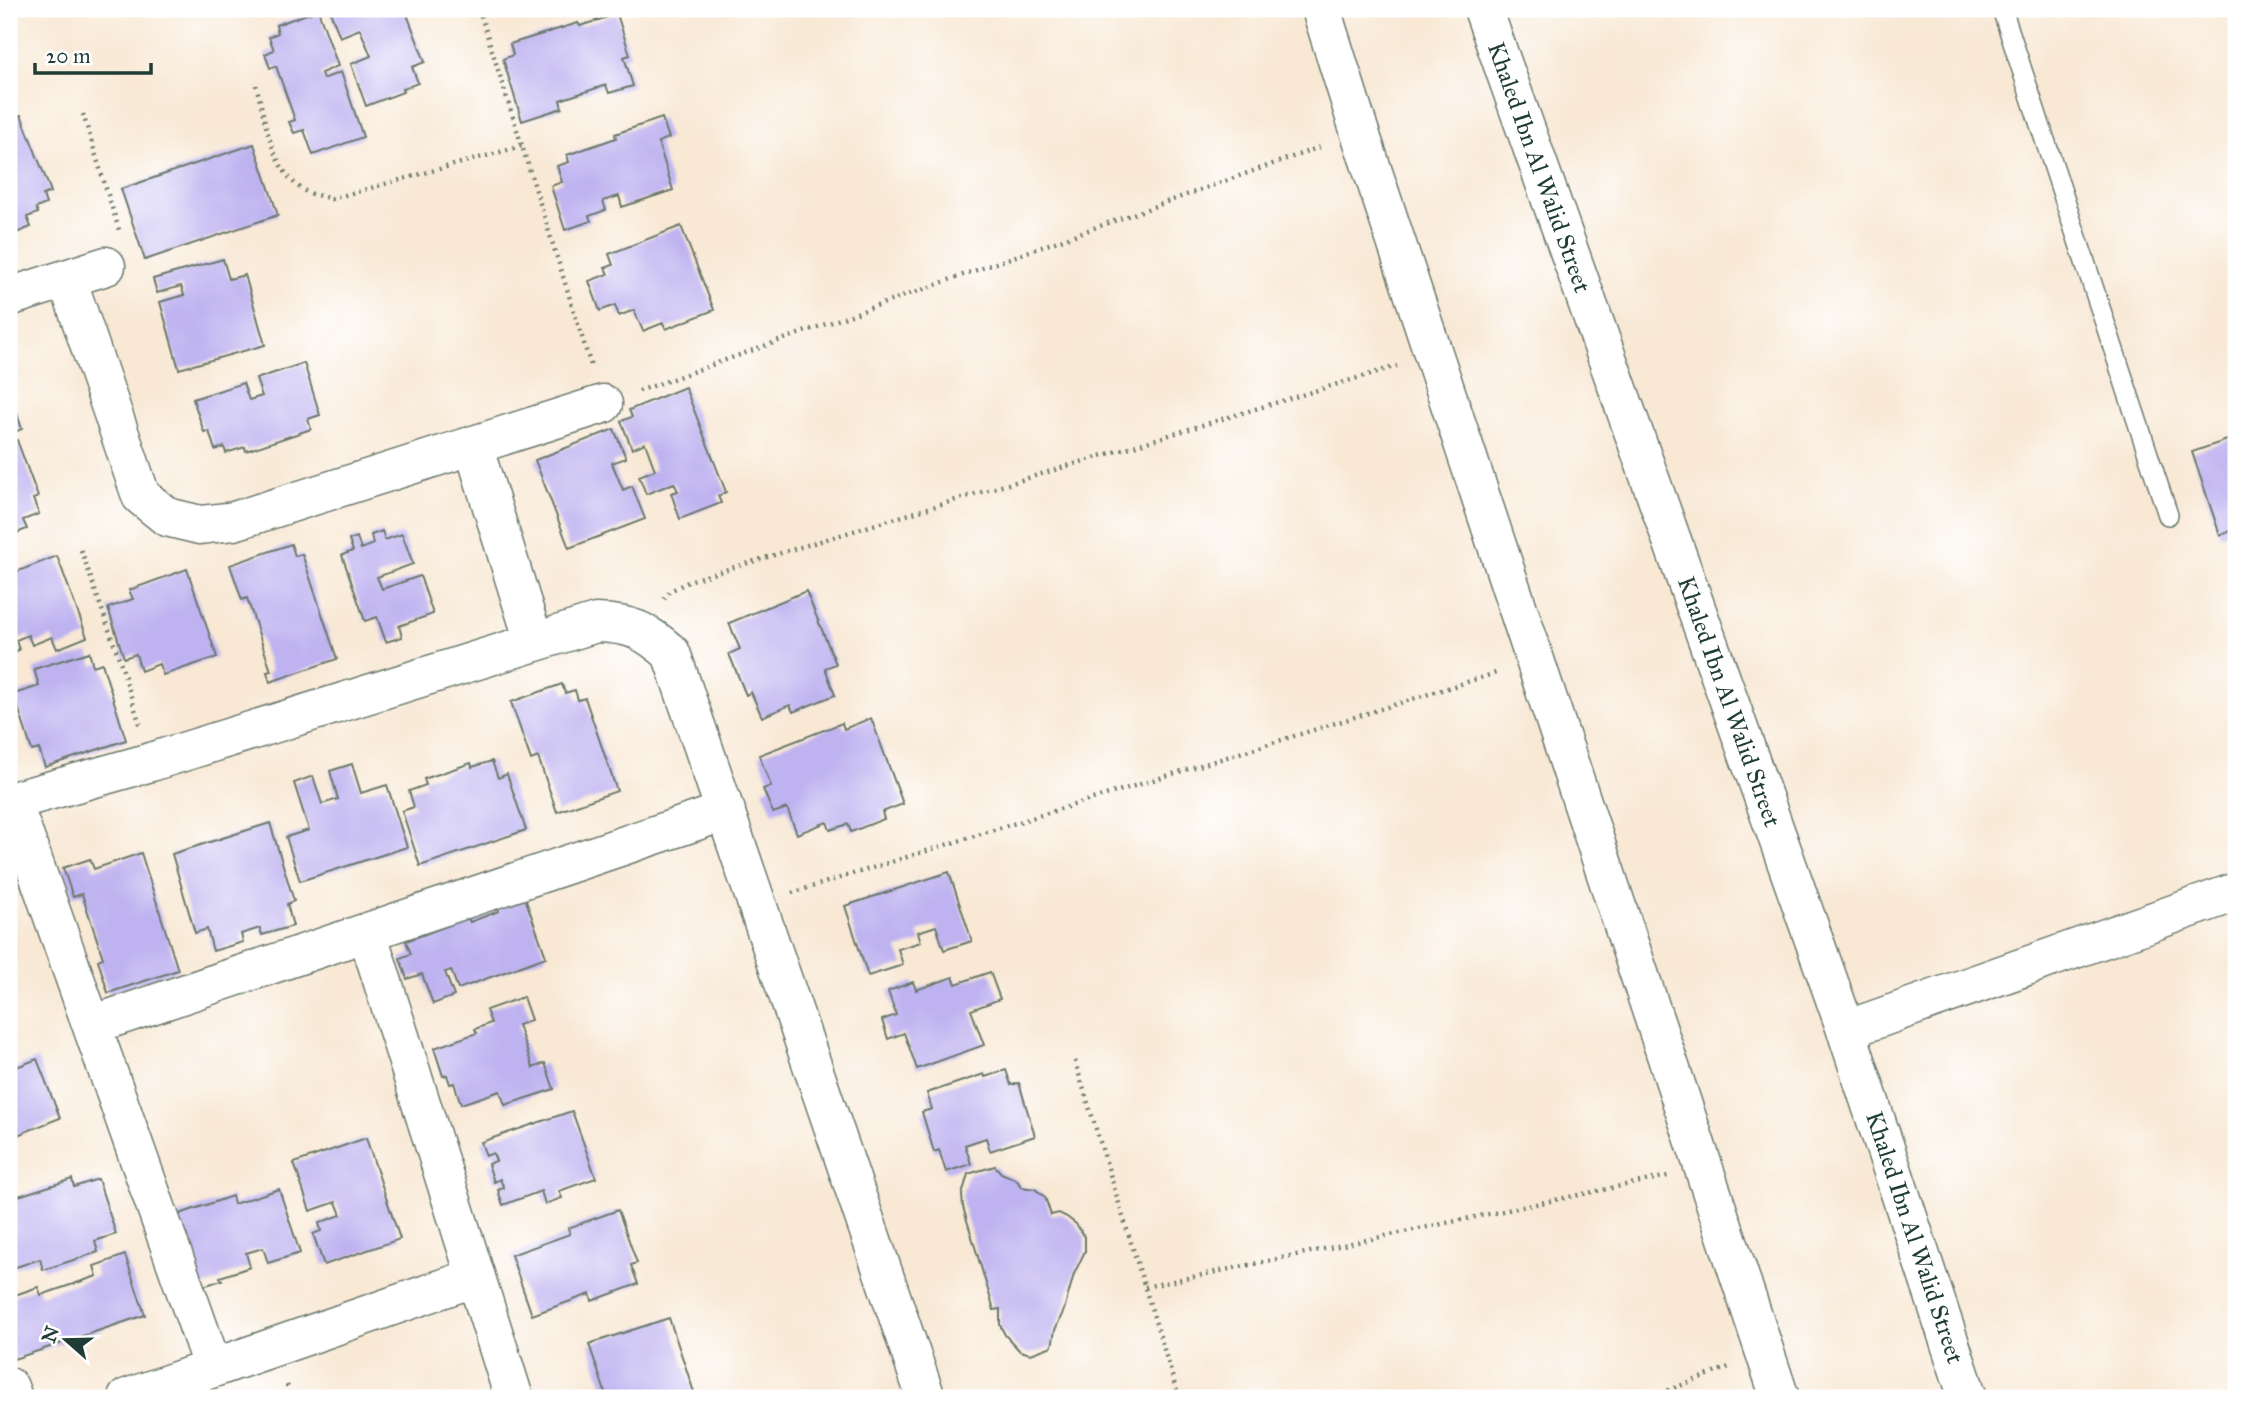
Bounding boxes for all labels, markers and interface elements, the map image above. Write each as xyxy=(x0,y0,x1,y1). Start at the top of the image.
scale bar xyxy=(35,32,150,76)
street label: Khaled Ibn Al Walid Street xyxy=(1481,38,1598,297)
text: 20 m xyxy=(46,43,91,69)
street label: Khaled Ibn Al Walid Street xyxy=(1671,572,1788,831)
street label: Khaled Ibn Al Walid Street xyxy=(1859,1107,1971,1368)
north arrow xyxy=(32,1306,102,1376)
text: N xyxy=(37,1323,64,1346)

